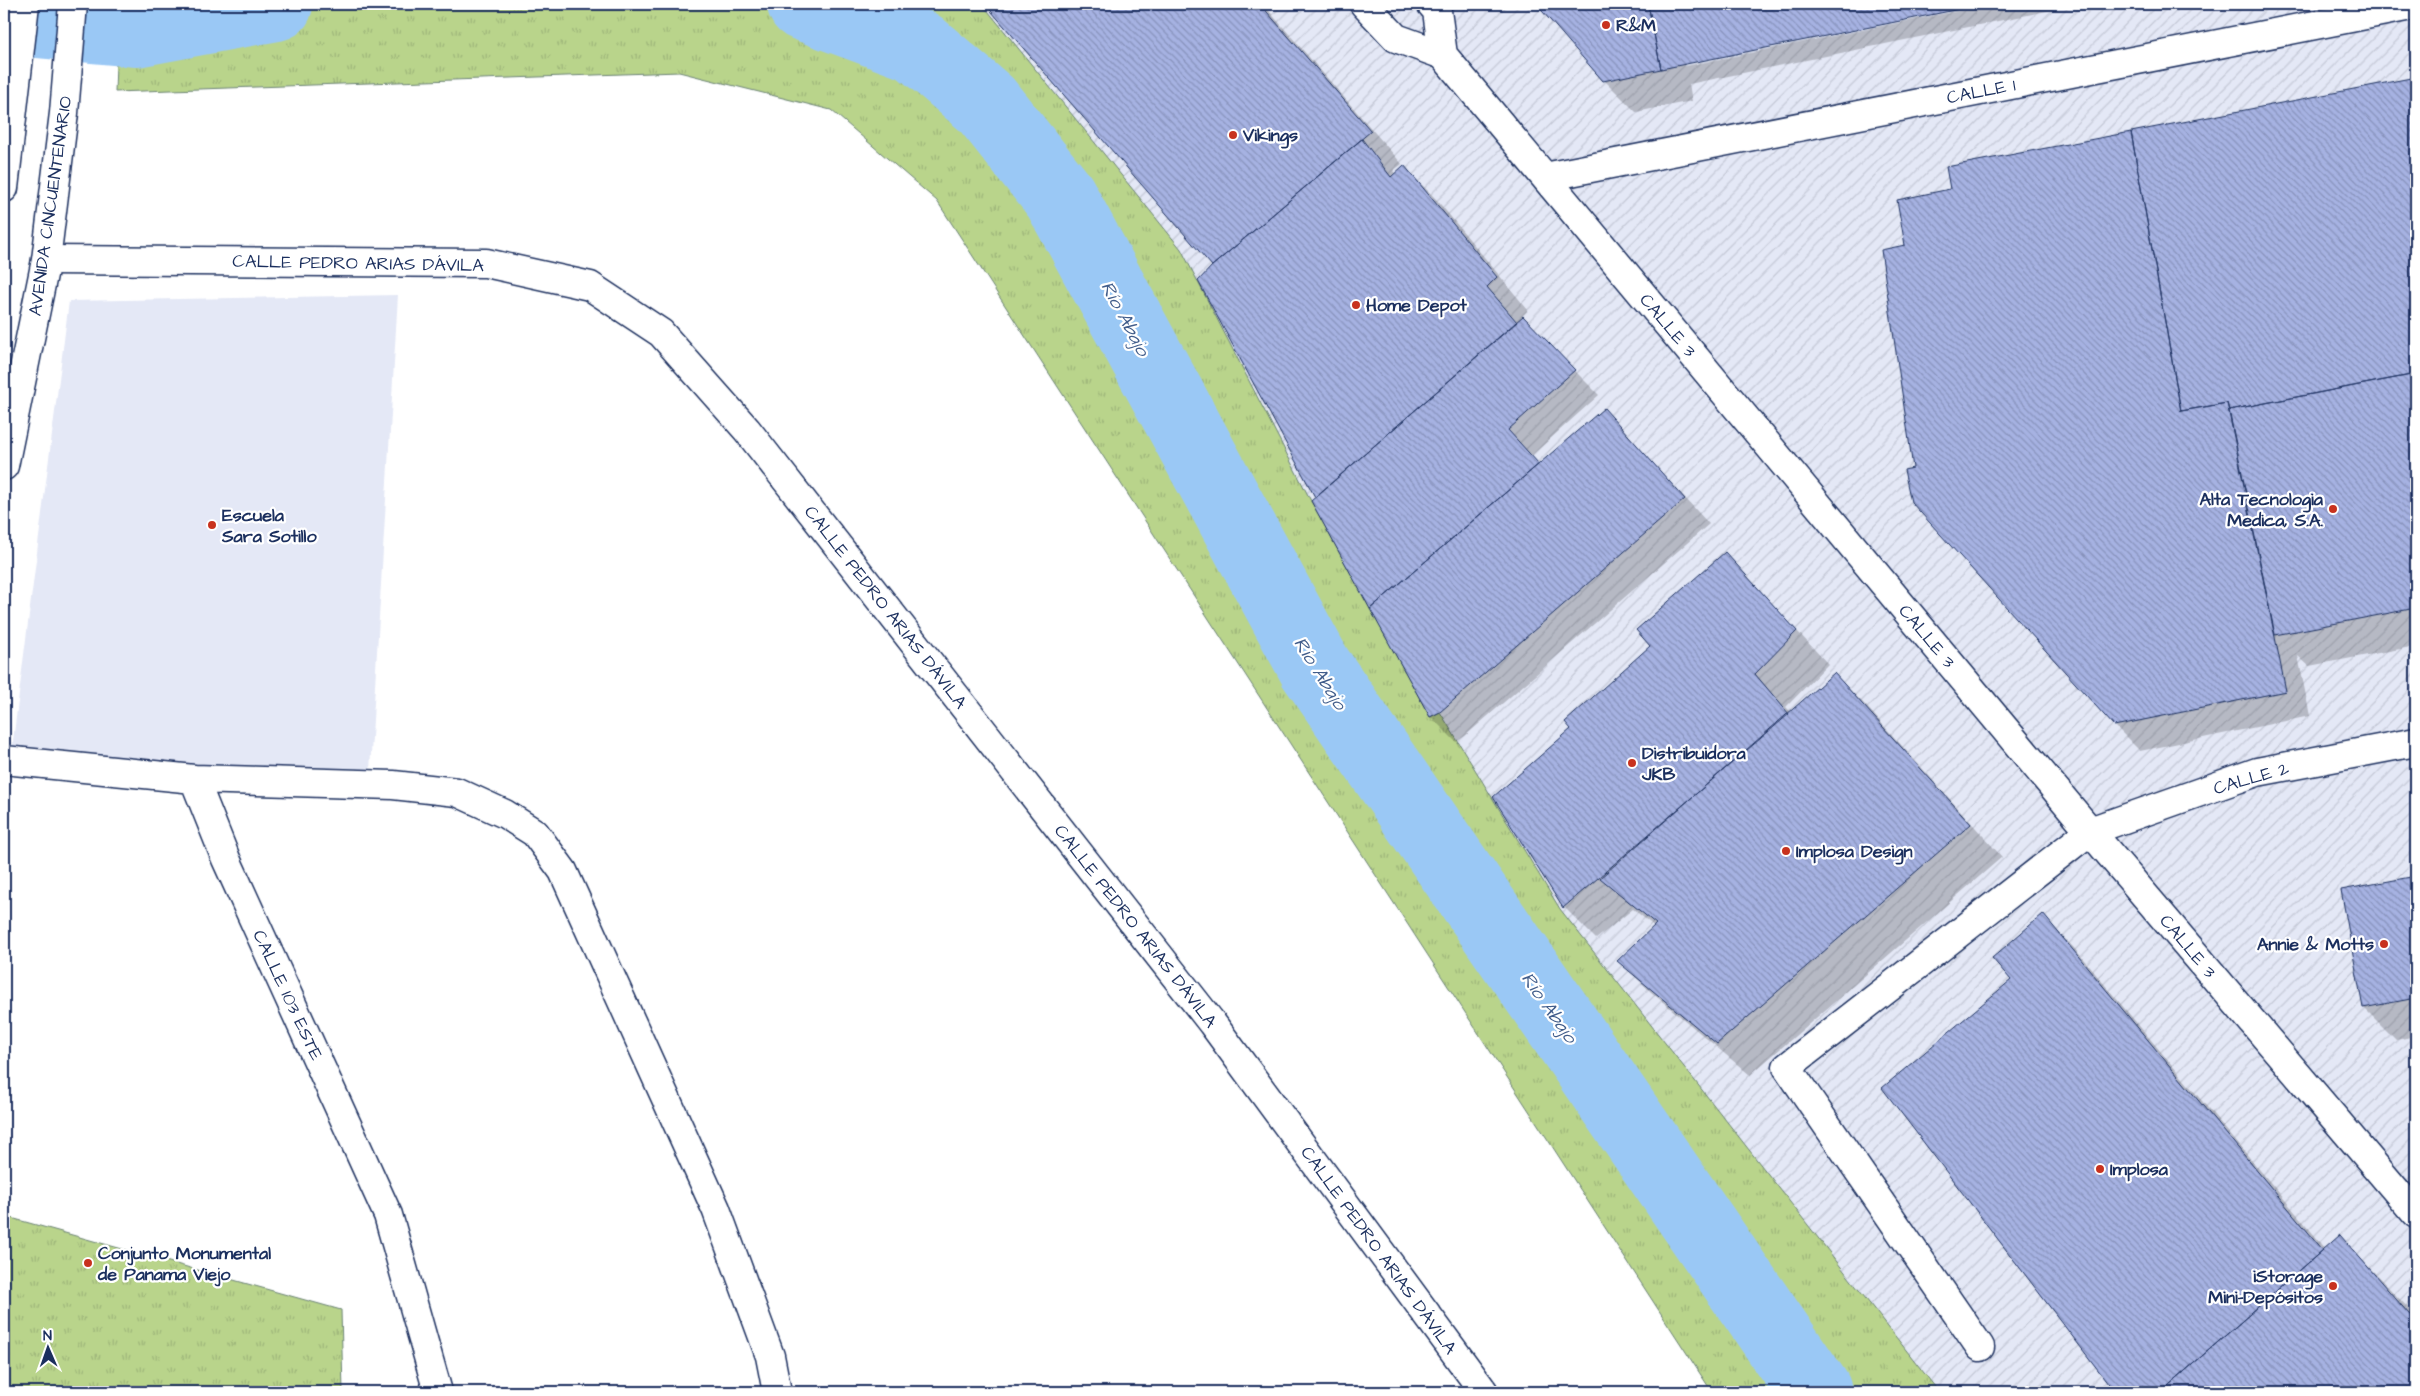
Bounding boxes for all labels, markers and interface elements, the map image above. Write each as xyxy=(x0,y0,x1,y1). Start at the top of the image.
place label: R&M xyxy=(1616,13,1656,38)
marker: R&M xyxy=(1600,19,1612,31)
street label: CALLE 1 xyxy=(1945,73,2018,110)
street label: AVENIDA CINCUENTENARIO xyxy=(23,95,78,318)
place label: Vikings xyxy=(1242,123,1298,149)
marker: Vikings xyxy=(1227,129,1239,141)
street label: CALLE PEDRO ARIAS DÁVILA xyxy=(232,249,484,278)
water label: Río Abajo xyxy=(1094,276,1156,362)
street label: CALLE 3 xyxy=(1634,288,1702,363)
place label: Home Depot xyxy=(1366,293,1468,318)
marker: Home Depot xyxy=(1350,299,1362,311)
place label: Alta Tecnologia Medica, S.A. xyxy=(2199,487,2324,533)
street label: CALLE PEDRO ARIAS DÁVILA xyxy=(798,500,973,714)
place label: Escuela Sara Sotillo xyxy=(221,503,317,549)
marker: Alta Tecnologia Medica, S.A. xyxy=(2327,503,2339,515)
marker: Escuela Sara Sotillo xyxy=(206,519,218,531)
street label: CALLE 3 xyxy=(1893,599,1961,674)
water label: Río Abajo xyxy=(1287,632,1353,717)
place label: Distribuidora JKB xyxy=(1641,741,1747,787)
street label: CALLE 2 xyxy=(2211,756,2292,801)
marker: Distribuidora JKB xyxy=(1626,757,1638,769)
street label: CALLE PEDRO ARIAS DÁVILA xyxy=(1048,819,1223,1033)
place label: Implosa Design xyxy=(1796,839,1913,865)
marker: Implosa Design xyxy=(1780,845,1792,857)
street label: CALLE 3 xyxy=(2154,909,2222,984)
street label: CALLE 103 ESTE xyxy=(246,926,329,1065)
place label: Annie & Motts xyxy=(2257,932,2374,957)
marker: Annie & Motts xyxy=(2378,938,2390,950)
water label: Río Abajo xyxy=(1514,967,1584,1050)
street label: CALLE PEDRO ARIAS DÁVILA xyxy=(1295,1141,1463,1360)
place label: Implosa xyxy=(2110,1157,2169,1182)
marker: Implosa xyxy=(2094,1163,2106,1175)
place label: Conjunto Monumental de Panama Viejo xyxy=(97,1241,271,1287)
marker: Conjunto Monumental de Panama Viejo xyxy=(82,1257,94,1269)
place label: iStorage Mini-Depósitos xyxy=(2208,1264,2323,1310)
marker: iStorage Mini-Depósitos xyxy=(2327,1280,2339,1292)
north arrow xyxy=(22,1324,72,1374)
text: N xyxy=(43,1326,53,1346)

